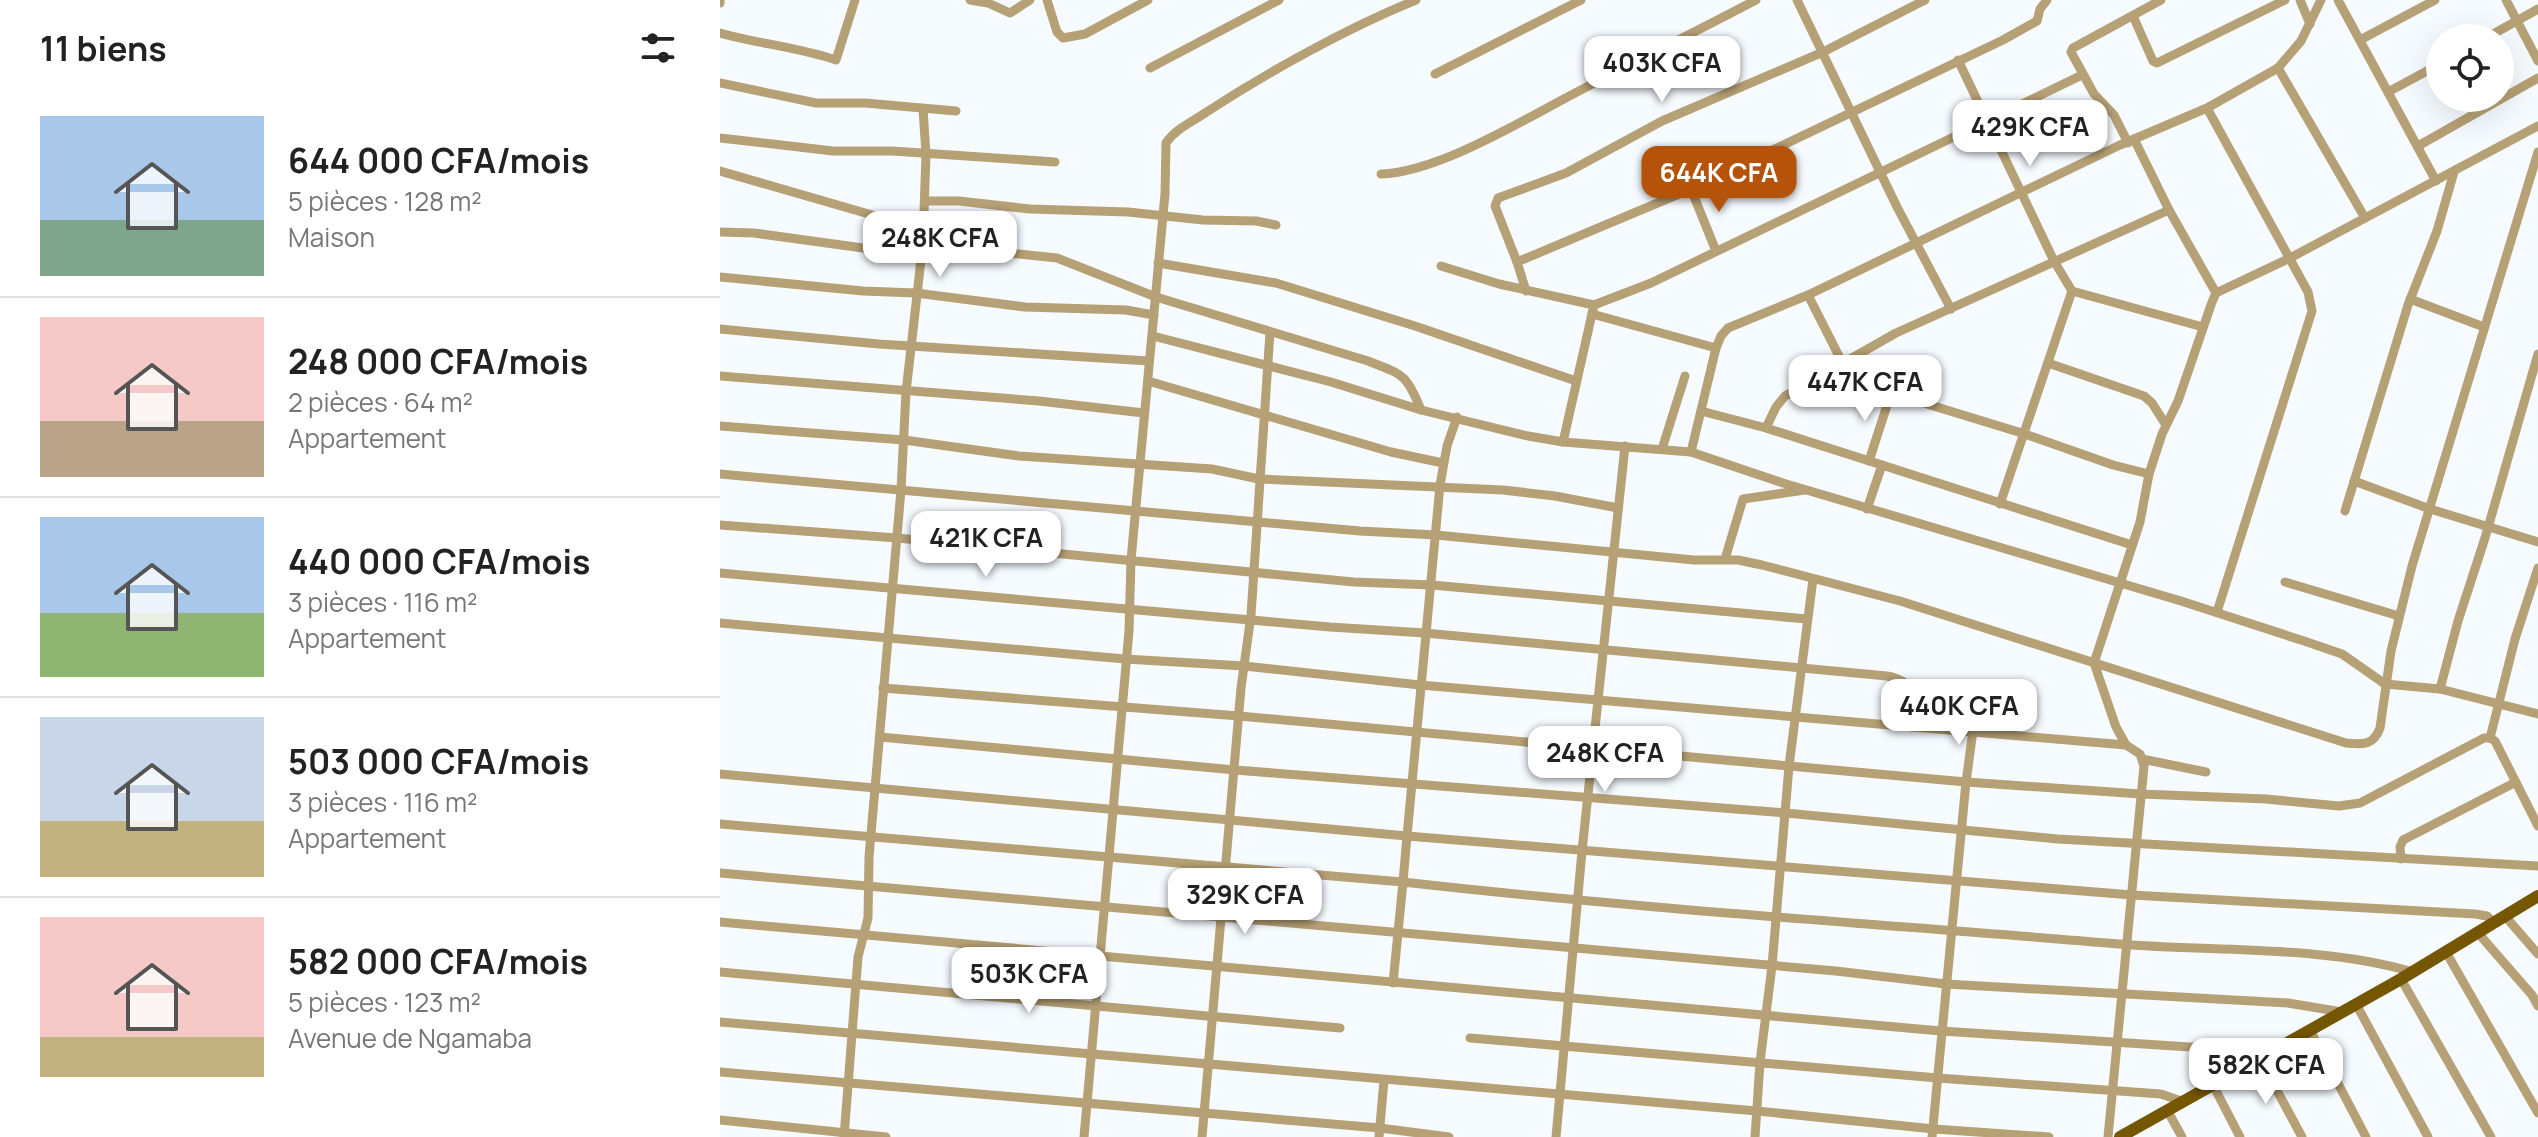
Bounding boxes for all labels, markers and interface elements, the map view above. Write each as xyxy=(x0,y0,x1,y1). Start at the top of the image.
map controls xyxy=(2426,24,2514,112)
button: locate xyxy=(2426,24,2514,112)
text: 11 biens xyxy=(40,25,167,71)
icon: filters xyxy=(636,26,680,70)
pin: 403K CFA xyxy=(1579,36,1745,104)
text: 403K CFA xyxy=(1602,44,1722,80)
pin: 429K CFA xyxy=(1947,100,2113,168)
text: 429K CFA xyxy=(1971,108,2089,144)
text: 644 000 CFA/mois xyxy=(288,137,589,183)
pin: 644K CFA xyxy=(1636,146,1802,214)
icon: home xyxy=(104,148,200,244)
text: 644K CFA xyxy=(1660,154,1778,190)
text: 5 pièces · 128 m² xyxy=(288,183,482,219)
pin: 248K CFA xyxy=(857,211,1023,279)
text: Maison xyxy=(288,219,375,255)
text: 248K CFA xyxy=(881,219,999,255)
text: 248 000 CFA/mois xyxy=(288,338,588,384)
icon: home xyxy=(104,349,200,445)
pin: 447K CFA xyxy=(1782,355,1948,423)
text: 447K CFA xyxy=(1807,363,1923,399)
text: 2 pièces · 64 m² xyxy=(288,384,473,420)
text: Appartement xyxy=(288,420,446,456)
pin: 421K CFA xyxy=(903,511,1069,579)
text: 421K CFA xyxy=(929,519,1043,555)
text: 440 000 CFA/mois xyxy=(288,538,590,584)
icon: home xyxy=(104,549,200,645)
text: 3 pièces · 116 m² xyxy=(288,584,477,620)
text: Appartement xyxy=(288,620,446,656)
pin: 440K CFA xyxy=(1876,679,2042,747)
text: 440K CFA xyxy=(1899,687,2019,723)
pin: 248K CFA xyxy=(1522,726,1688,794)
text: 248K CFA xyxy=(1546,734,1664,770)
text: 503 000 CFA/mois xyxy=(288,738,589,784)
icon: home xyxy=(104,749,200,845)
text: 3 pièces · 116 m² xyxy=(288,784,477,820)
text: Appartement xyxy=(288,820,446,856)
pin: 329K CFA xyxy=(1162,868,1328,936)
text: 329K CFA xyxy=(1186,876,1304,912)
text: 582 000 CFA/mois xyxy=(288,938,588,984)
pin: 503K CFA xyxy=(946,947,1112,1015)
icon: home xyxy=(104,949,200,1045)
text: 503K CFA xyxy=(970,955,1088,991)
text: 5 pièces · 123 m² xyxy=(288,984,481,1020)
text: Avenue de Ngamaba xyxy=(288,1020,532,1056)
pin: 582K CFA xyxy=(2183,1038,2349,1106)
text: 582K CFA xyxy=(2207,1046,2325,1082)

